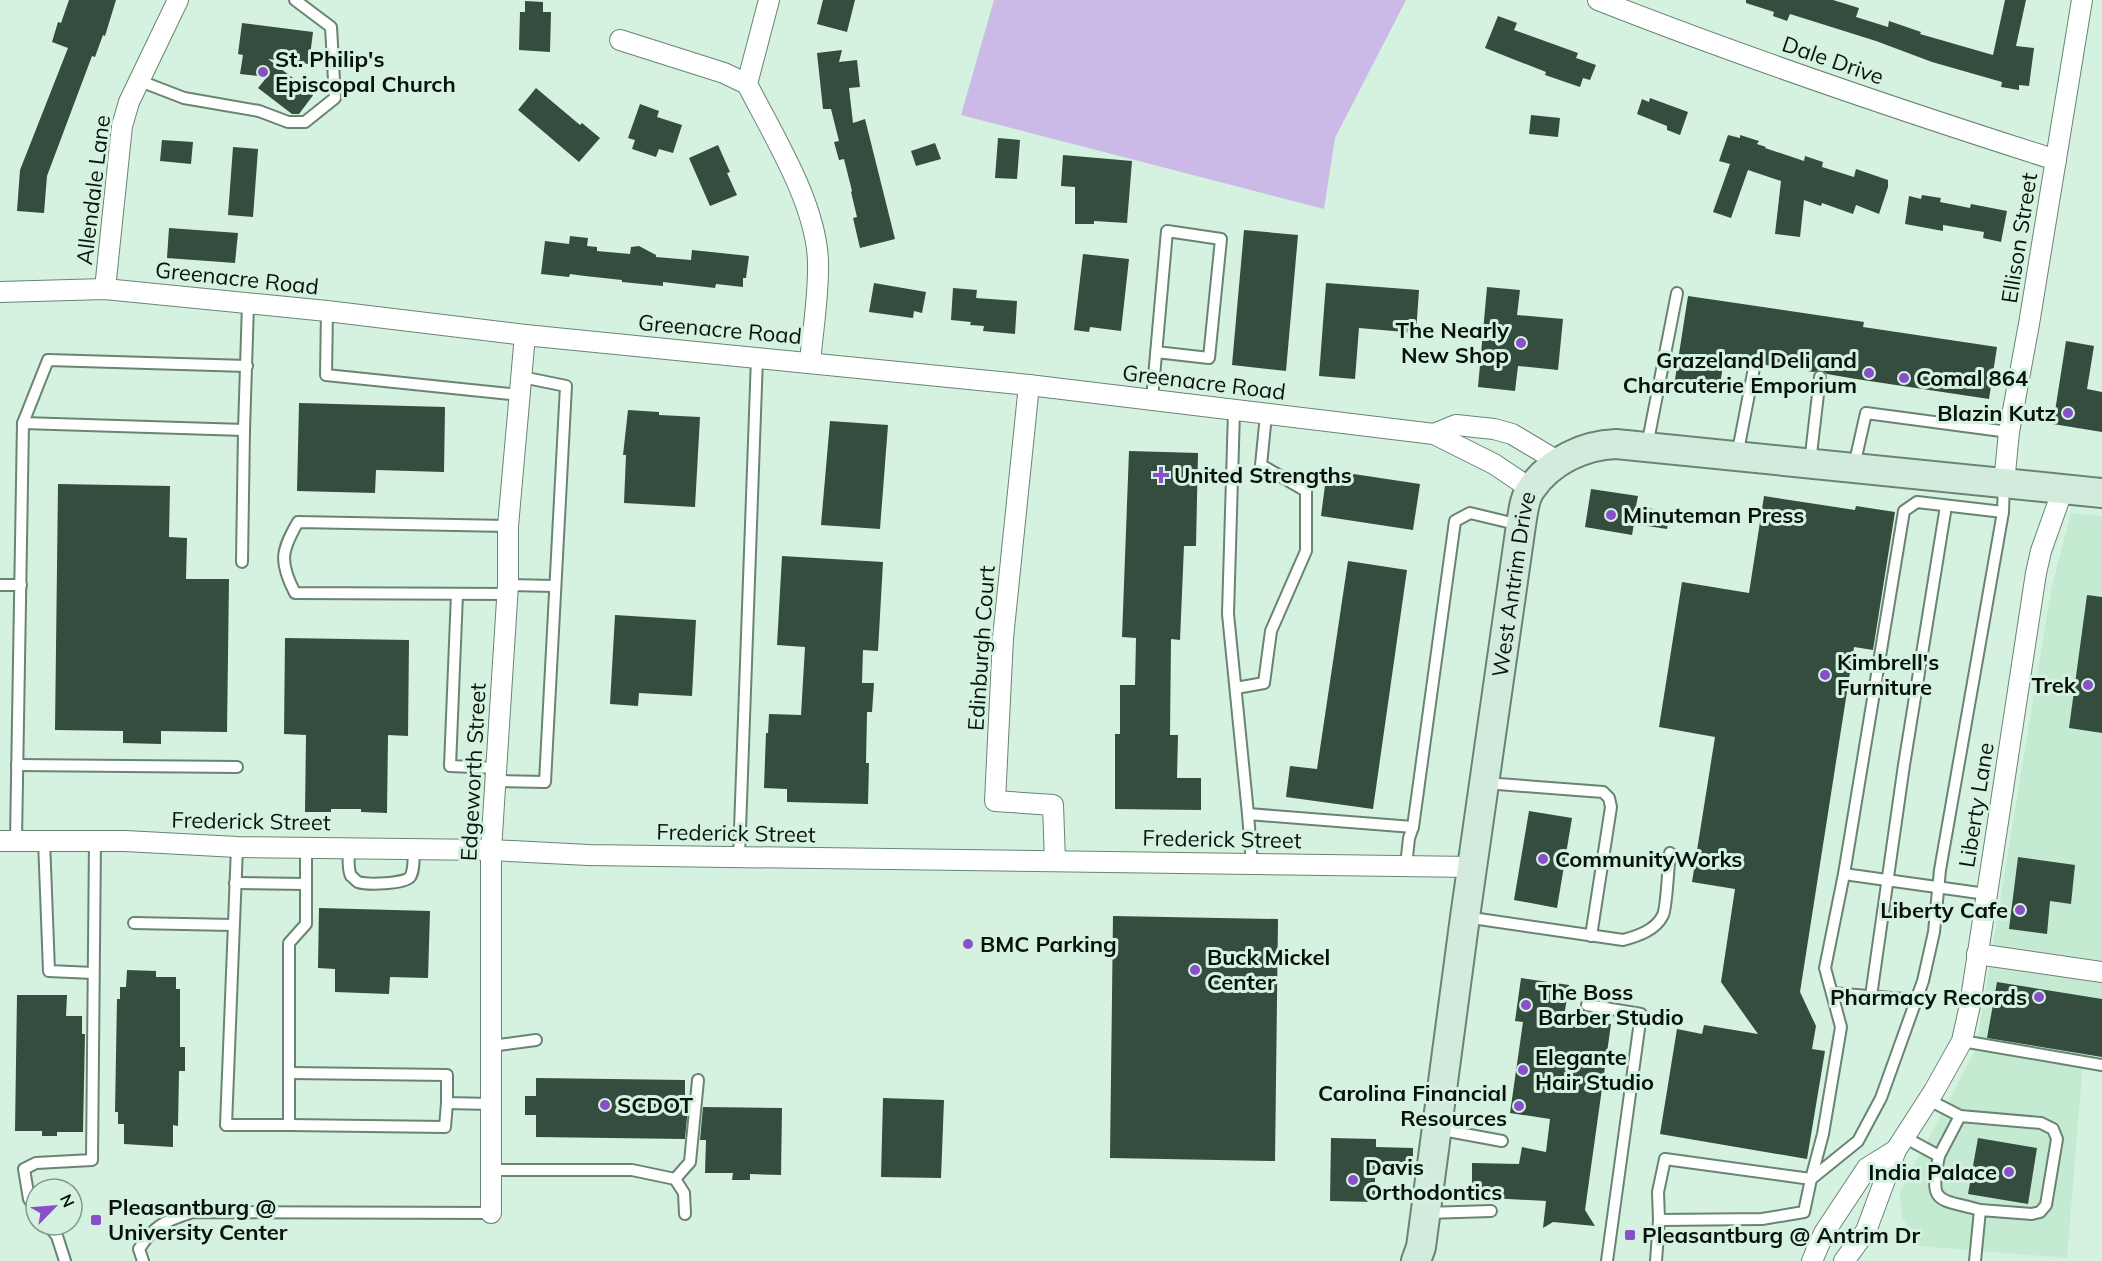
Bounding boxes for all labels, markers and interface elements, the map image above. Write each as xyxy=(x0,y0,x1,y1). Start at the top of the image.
street label: Dale Drive xyxy=(1778,30,1888,90)
place label: St. Philip's Episcopal Church xyxy=(275,45,456,98)
marker: St. Philip's Episcopal Church xyxy=(256,65,270,79)
street label: Allendale Lane xyxy=(70,113,116,267)
street label: Ellison Street xyxy=(1995,171,2043,305)
street label: Greenacre Road xyxy=(154,255,320,301)
street label: Greenacre Road xyxy=(637,308,803,350)
place label: The Nearly New Shop xyxy=(1395,316,1509,369)
marker: The Nearly New Shop xyxy=(1514,336,1528,350)
place label: Grazeland Deli and Charcuterie Emporium xyxy=(1623,346,1857,399)
street label: Greenacre Road xyxy=(1121,358,1287,406)
place label: Comal 864 xyxy=(1916,364,2028,392)
marker: Grazeland Deli and Charcuterie Emporium xyxy=(1862,366,1876,380)
marker: Comal 864 xyxy=(1897,371,1911,385)
place label: Blazin Kutz xyxy=(1937,399,2056,427)
marker: Blazin Kutz xyxy=(2061,406,2075,420)
place label: United Strengths xyxy=(1174,461,1352,489)
marker: United Strengths xyxy=(1152,466,1170,484)
street label: West Antrim Drive xyxy=(1485,487,1542,679)
place label: Minuteman Press xyxy=(1623,501,1804,529)
marker: Minuteman Press xyxy=(1604,508,1618,522)
street label: Edinburgh Court xyxy=(961,564,1001,732)
place label: Kimbrell's Furniture xyxy=(1837,648,1939,701)
marker: Kimbrell's Furniture xyxy=(1818,668,1832,682)
place label: Trek xyxy=(2031,671,2077,699)
marker: Trek xyxy=(2081,678,2095,692)
street label: Edgeworth Street xyxy=(454,682,492,862)
street label: Liberty Lane xyxy=(1952,740,2000,870)
street label: Frederick Street xyxy=(171,806,331,836)
street label: Frederick Street xyxy=(656,818,816,848)
street label: Frederick Street xyxy=(1142,824,1302,854)
place label: CommunityWorks xyxy=(1555,845,1742,873)
marker: CommunityWorks xyxy=(1536,852,1550,866)
place label: Liberty Cafe xyxy=(1880,896,2008,924)
marker: Liberty Cafe xyxy=(2013,903,2027,917)
place label: BMC Parking xyxy=(980,930,1117,958)
marker: BMC Parking xyxy=(961,937,975,951)
place label: Buck Mickel Center xyxy=(1207,943,1330,996)
marker: Buck Mickel Center xyxy=(1188,963,1202,977)
place label: The Boss Barber Studio xyxy=(1538,978,1684,1031)
place label: Pharmacy Records xyxy=(1830,983,2027,1011)
marker: Pharmacy Records xyxy=(2032,990,2046,1004)
marker: The Boss Barber Studio xyxy=(1519,998,1533,1012)
place label: Elegante Hair Studio xyxy=(1535,1043,1654,1096)
marker: Elegante Hair Studio xyxy=(1516,1063,1530,1077)
place label: Carolina Financial Resources xyxy=(1318,1079,1507,1132)
place label: SCDOT xyxy=(617,1091,693,1119)
marker: SCDOT xyxy=(598,1098,612,1112)
marker: Carolina Financial Resources xyxy=(1512,1099,1526,1113)
place label: Davis Orthodontics xyxy=(1365,1153,1502,1206)
place label: India Palace xyxy=(1868,1158,1997,1186)
marker: India Palace xyxy=(2002,1165,2016,1179)
marker: Davis Orthodontics xyxy=(1346,1173,1360,1187)
north arrow xyxy=(24,1177,84,1237)
text: N xyxy=(56,1191,79,1210)
place label: Pleasantburg @ University Center xyxy=(108,1193,288,1246)
marker: Pleasantburg @ University Center xyxy=(89,1213,103,1227)
place label: Pleasantburg @ Antrim Dr xyxy=(1642,1221,1921,1249)
marker: Pleasantburg @ Antrim Dr xyxy=(1623,1228,1637,1242)

